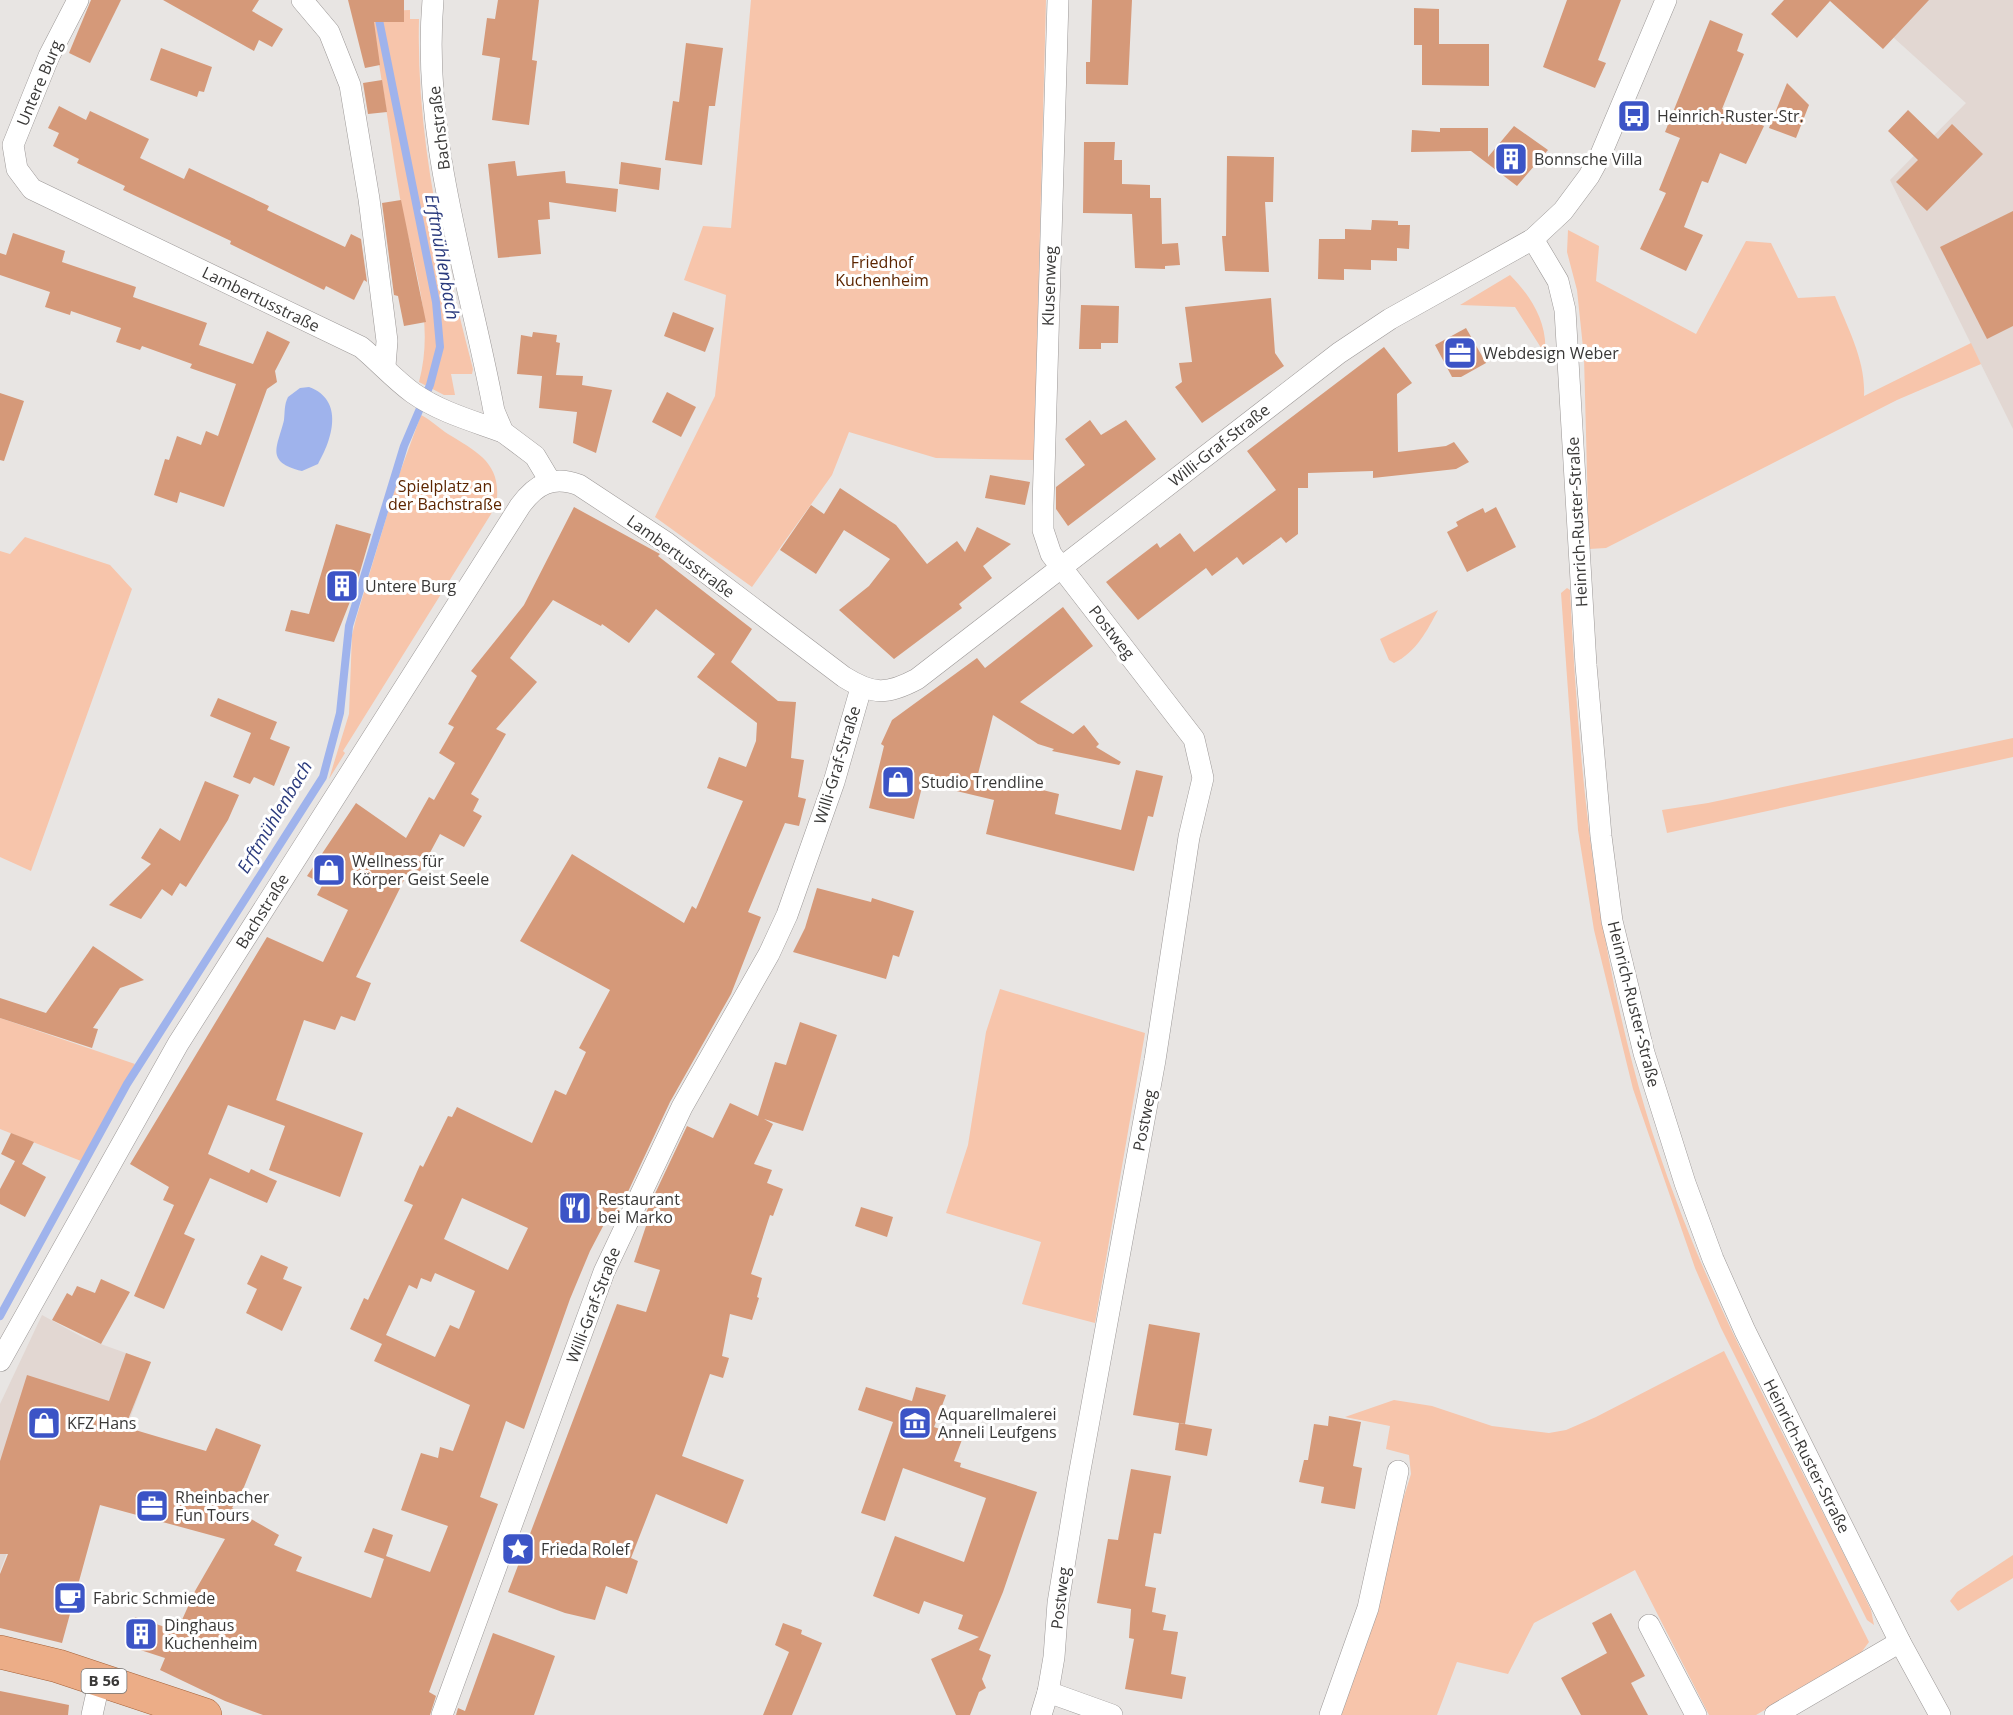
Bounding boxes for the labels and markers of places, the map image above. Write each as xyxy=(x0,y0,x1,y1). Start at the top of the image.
bus stop icon: Heinrich-Ruster-Str. xyxy=(1616,98,1652,134)
place label: Heinrich-Ruster-Str. xyxy=(1657,105,1804,127)
building icon: Bonnsche Villa xyxy=(1493,141,1529,177)
place label: Bonnsche Villa xyxy=(1534,148,1642,170)
office icon: Webdesign Weber xyxy=(1442,335,1478,371)
place label: Webdesign Weber xyxy=(1483,342,1619,364)
building icon: Untere Burg xyxy=(324,568,360,604)
place label: Untere Burg xyxy=(365,575,457,597)
shop icon: Studio Trendline xyxy=(880,764,916,800)
place label: Studio Trendline xyxy=(921,771,1044,793)
place label: Wellness für Körper Geist Seele xyxy=(352,850,489,890)
shop icon: Wellness für Körper Geist Seele xyxy=(311,852,347,888)
place label: Restaurant bei Marko xyxy=(598,1188,680,1228)
restaurant icon: Restaurant bei Marko xyxy=(557,1190,593,1226)
place label: Aquarellmalerei Anneli Leufgens xyxy=(938,1403,1057,1443)
shop icon: KFZ Hans xyxy=(26,1405,62,1441)
museum icon: Aquarellmalerei Anneli Leufgens xyxy=(897,1405,933,1441)
place label: KFZ Hans xyxy=(67,1412,137,1434)
place label: Rheinbacher Fun Tours xyxy=(175,1486,270,1526)
office icon: Rheinbacher Fun Tours xyxy=(134,1488,170,1524)
place icon: Frieda Rolef xyxy=(500,1531,536,1567)
place label: Frieda Rolef xyxy=(541,1538,631,1560)
cafe icon: Fabric Schmiede xyxy=(52,1580,88,1616)
place label: Fabric Schmiede xyxy=(93,1587,215,1609)
place label: Dinghaus Kuchenheim xyxy=(164,1614,258,1654)
building icon: Dinghaus Kuchenheim xyxy=(123,1616,159,1652)

